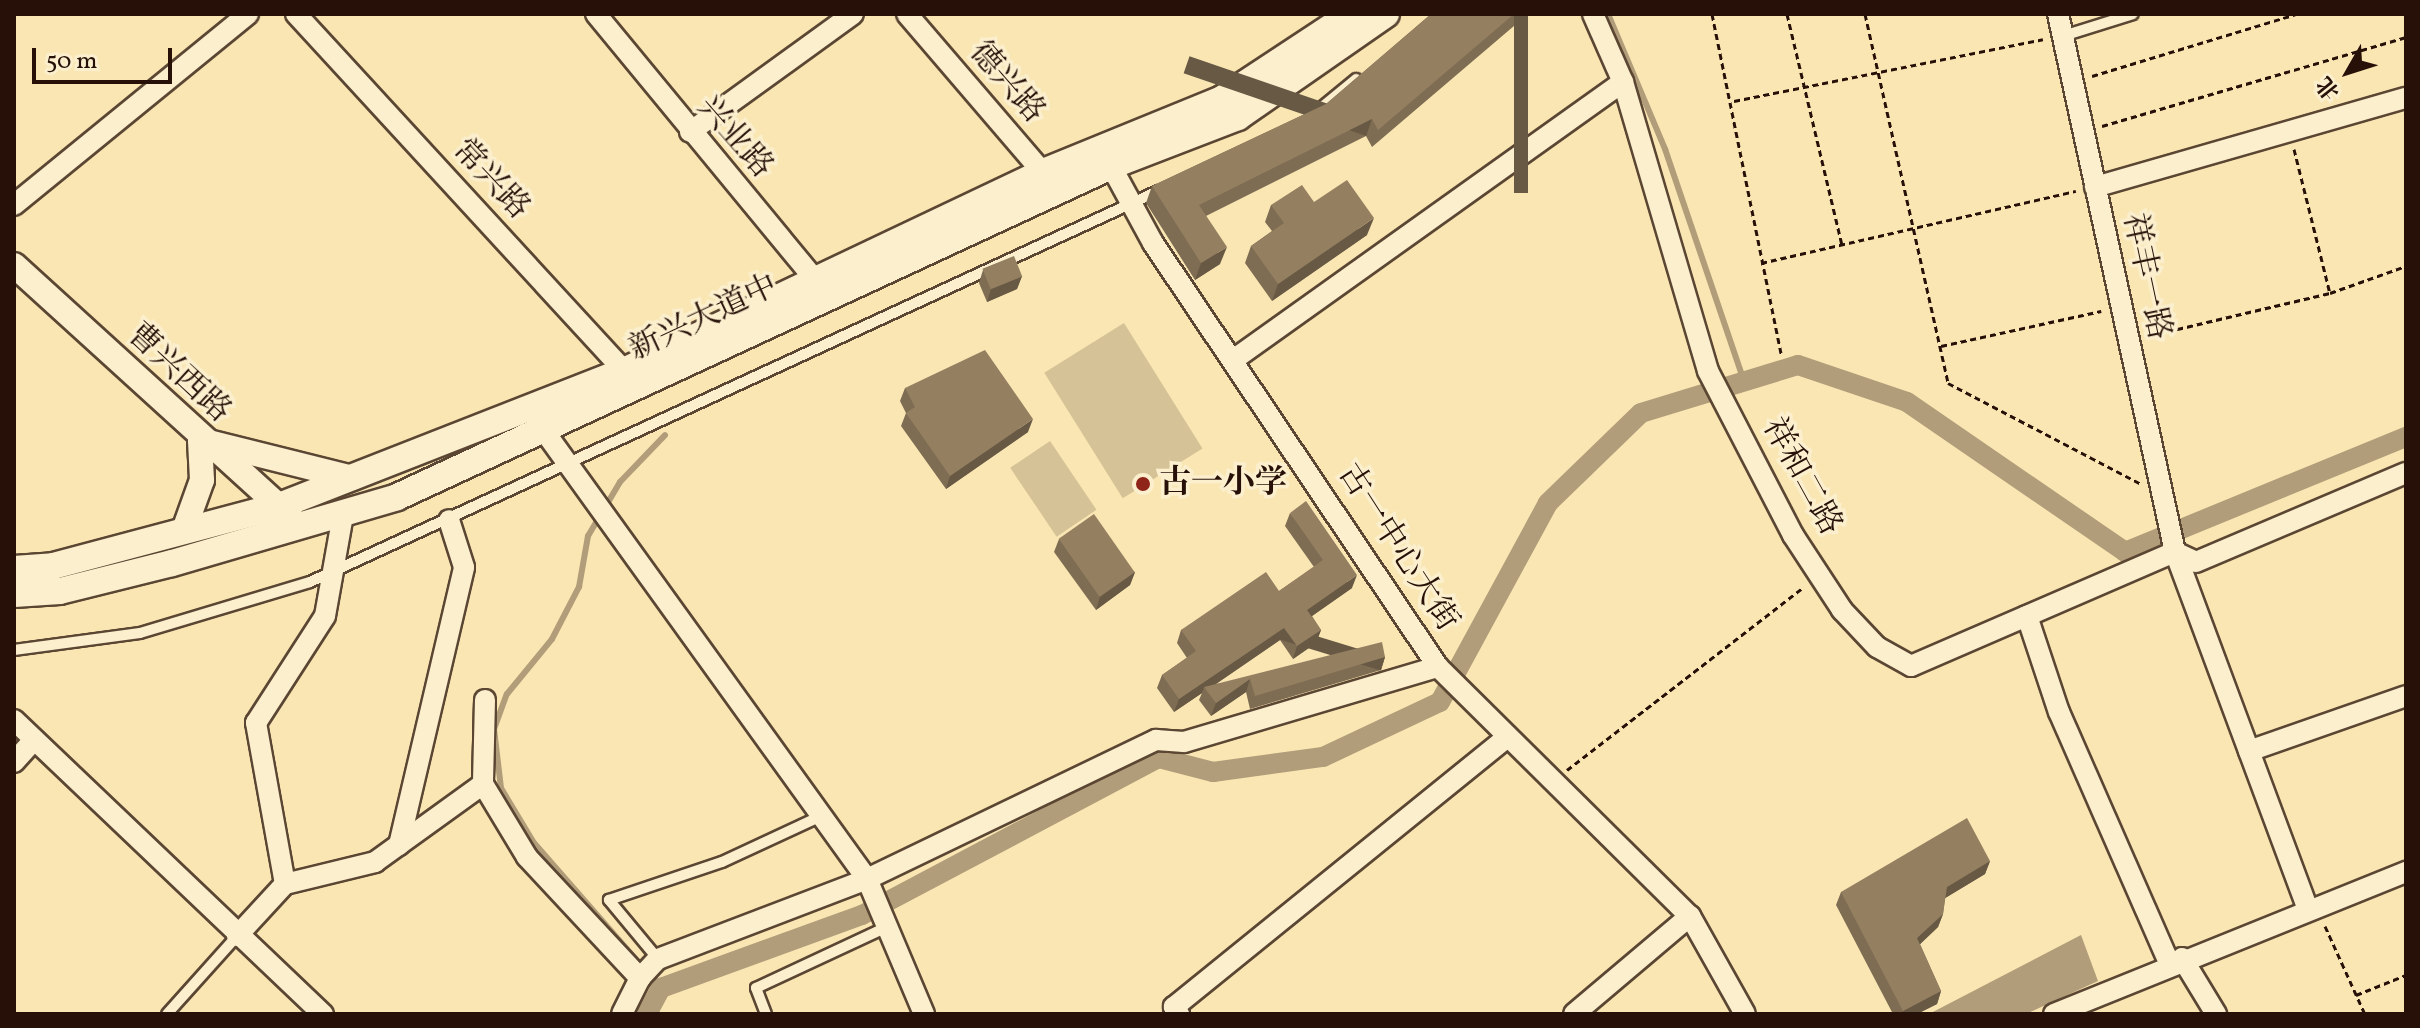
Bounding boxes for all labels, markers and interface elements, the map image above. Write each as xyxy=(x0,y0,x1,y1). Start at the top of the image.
scale bar xyxy=(36,32,176,82)
north arrow xyxy=(2308,32,2388,112)
street label: 德兴路 xyxy=(960,34,1052,132)
text: 50 m xyxy=(46,45,98,79)
text: 北 xyxy=(2310,69,2348,106)
street label: 兴业路 xyxy=(688,89,780,187)
street label: 常兴路 xyxy=(443,132,537,228)
street label: 祥丰一路 xyxy=(2113,210,2177,344)
street label: 新兴大道中 xyxy=(623,268,785,370)
street label: 曹兴西路 xyxy=(118,316,238,432)
street label: 祥和二路 xyxy=(1753,412,1849,542)
street label: 古一中心大街 xyxy=(1329,457,1465,639)
place label: 古一小学 xyxy=(1159,465,1287,503)
marker: 古一小学 xyxy=(1134,475,1152,493)

